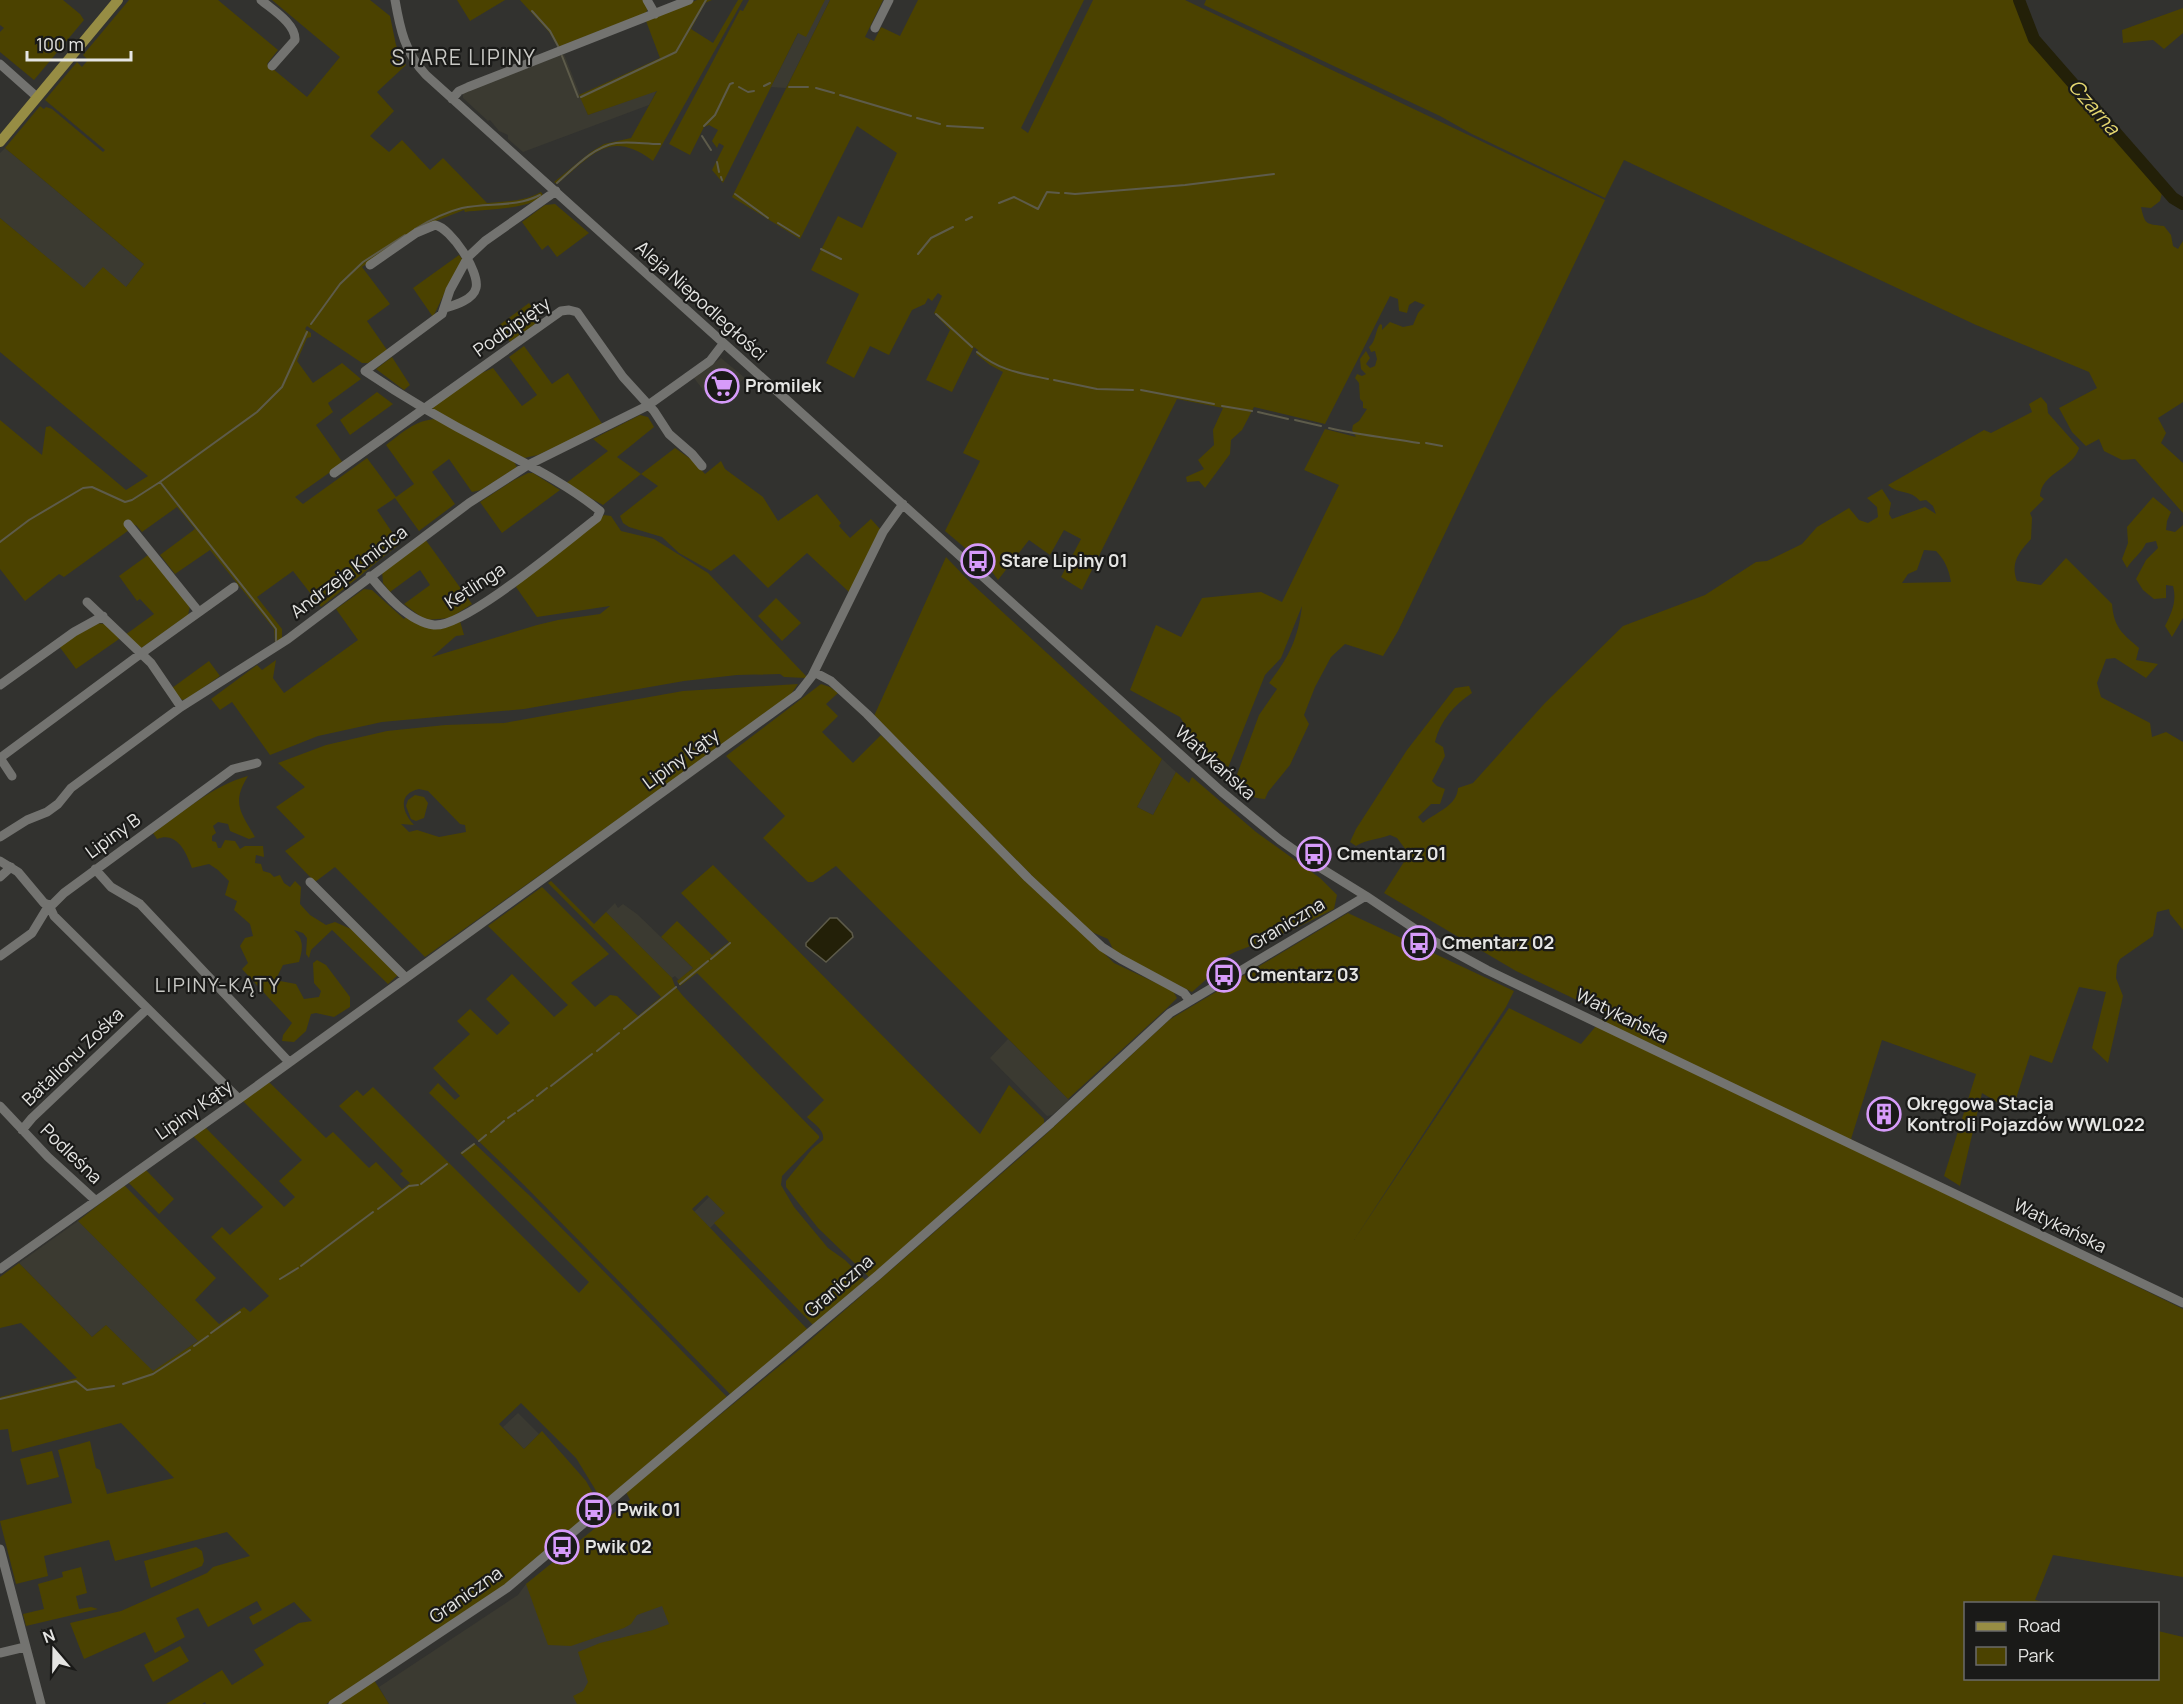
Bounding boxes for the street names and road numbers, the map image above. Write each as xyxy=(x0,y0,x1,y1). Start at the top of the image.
street label: Aleja Niepodległości xyxy=(631,235,772,366)
street label: Podbipięty xyxy=(468,291,555,361)
street label: Andrzeja Kmicica xyxy=(285,519,412,623)
street label: Ketlinga xyxy=(440,557,509,614)
street label: Watykańska xyxy=(1170,720,1261,805)
street label: Lipiny Kąty xyxy=(637,722,724,794)
street label: Lipiny B xyxy=(80,807,145,863)
street label: Graniczna xyxy=(1244,891,1329,955)
street label: Watykańska xyxy=(1572,982,1673,1048)
street label: Batalionu Zośka xyxy=(16,1002,128,1111)
street label: Lipiny Kąty xyxy=(150,1074,237,1144)
street label: Podleśna xyxy=(36,1118,108,1189)
street label: Watykańska xyxy=(2010,1192,2111,1258)
street label: Graniczna xyxy=(799,1249,878,1322)
street label: Graniczna xyxy=(424,1560,507,1628)

